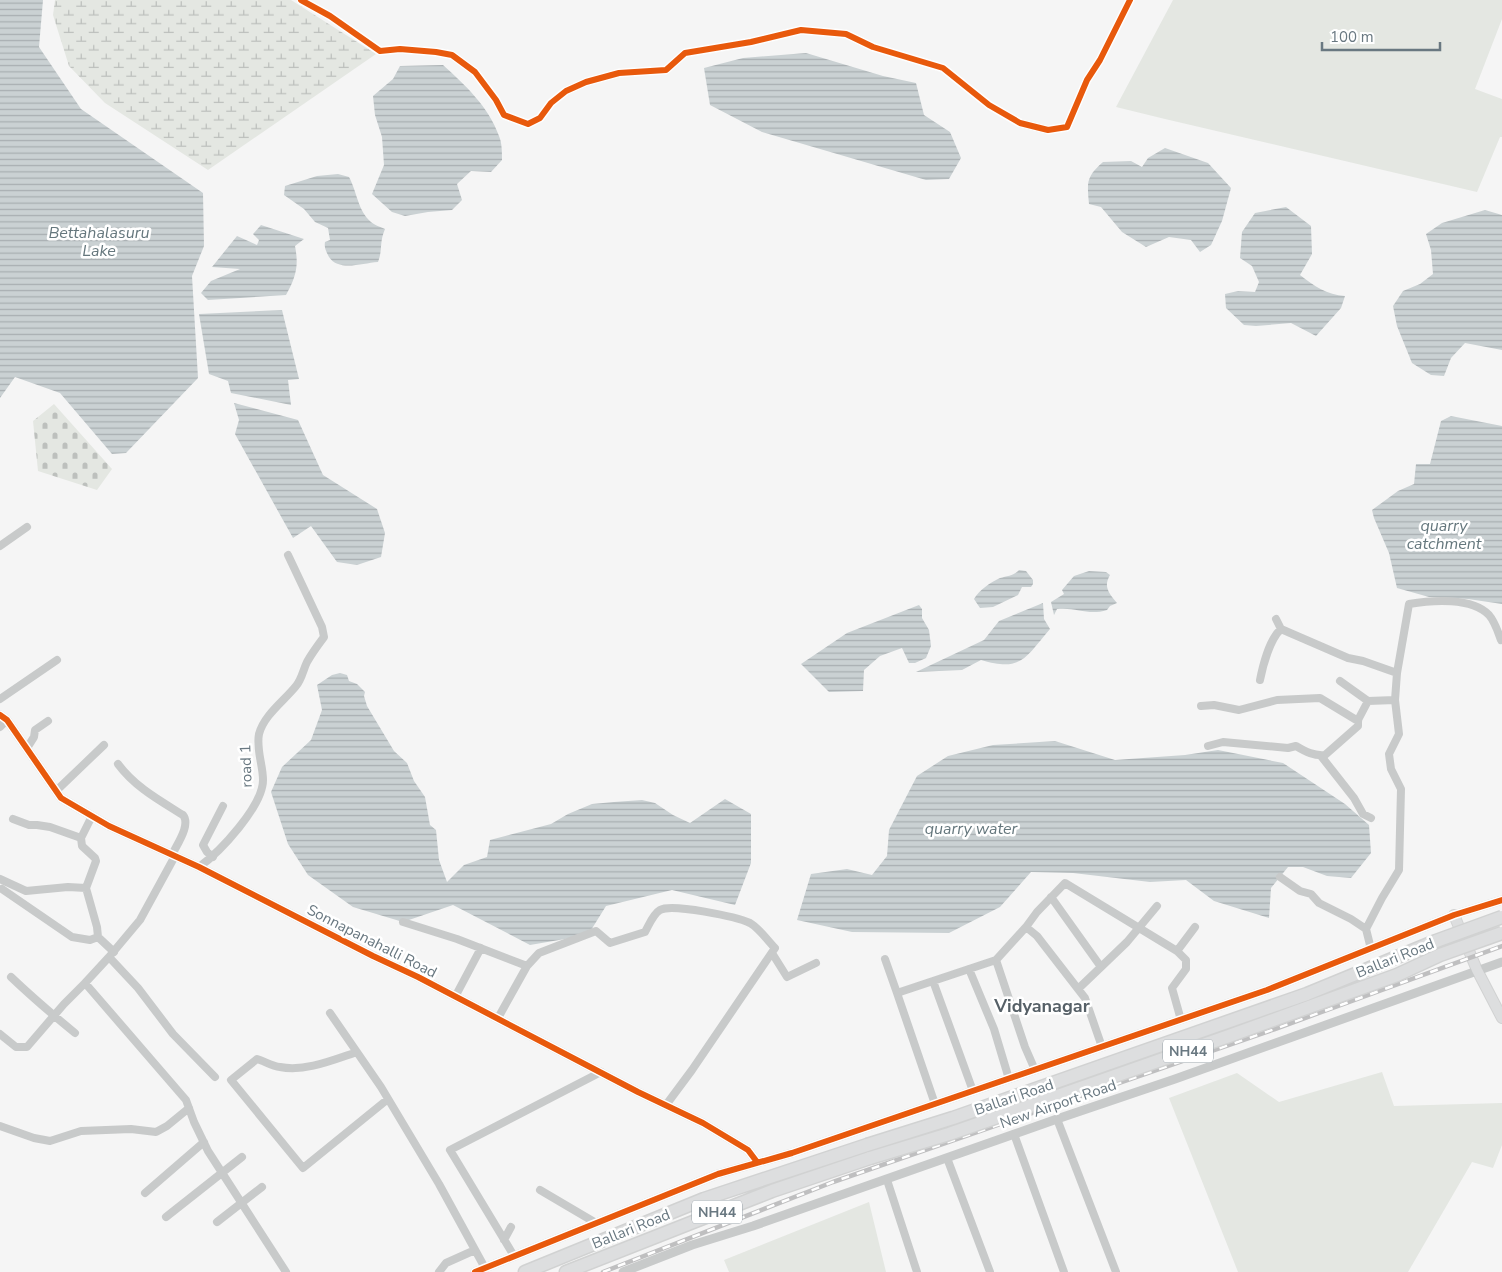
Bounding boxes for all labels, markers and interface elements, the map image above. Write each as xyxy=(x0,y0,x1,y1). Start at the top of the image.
scale bar xyxy=(1322,20,1440,52)
text: 100 m xyxy=(1330,27,1374,47)
water label: Bettahalasuru Lake xyxy=(49,222,149,262)
water label: quarry catchment xyxy=(1407,515,1482,555)
street label: road 1 xyxy=(235,744,257,788)
water label: quarry water xyxy=(925,818,1019,840)
street label: Sonnapanahalli Road xyxy=(304,900,440,982)
street label: Ballari Road xyxy=(1353,933,1437,983)
district label: Vidyanagar xyxy=(993,994,1090,1018)
road number: NH44 xyxy=(1163,1040,1213,1062)
street label: Ballari Road xyxy=(972,1074,1056,1120)
street label: New Airport Road xyxy=(997,1075,1119,1133)
road number: NH44 xyxy=(692,1200,742,1224)
street label: Ballari Road xyxy=(589,1204,673,1254)

